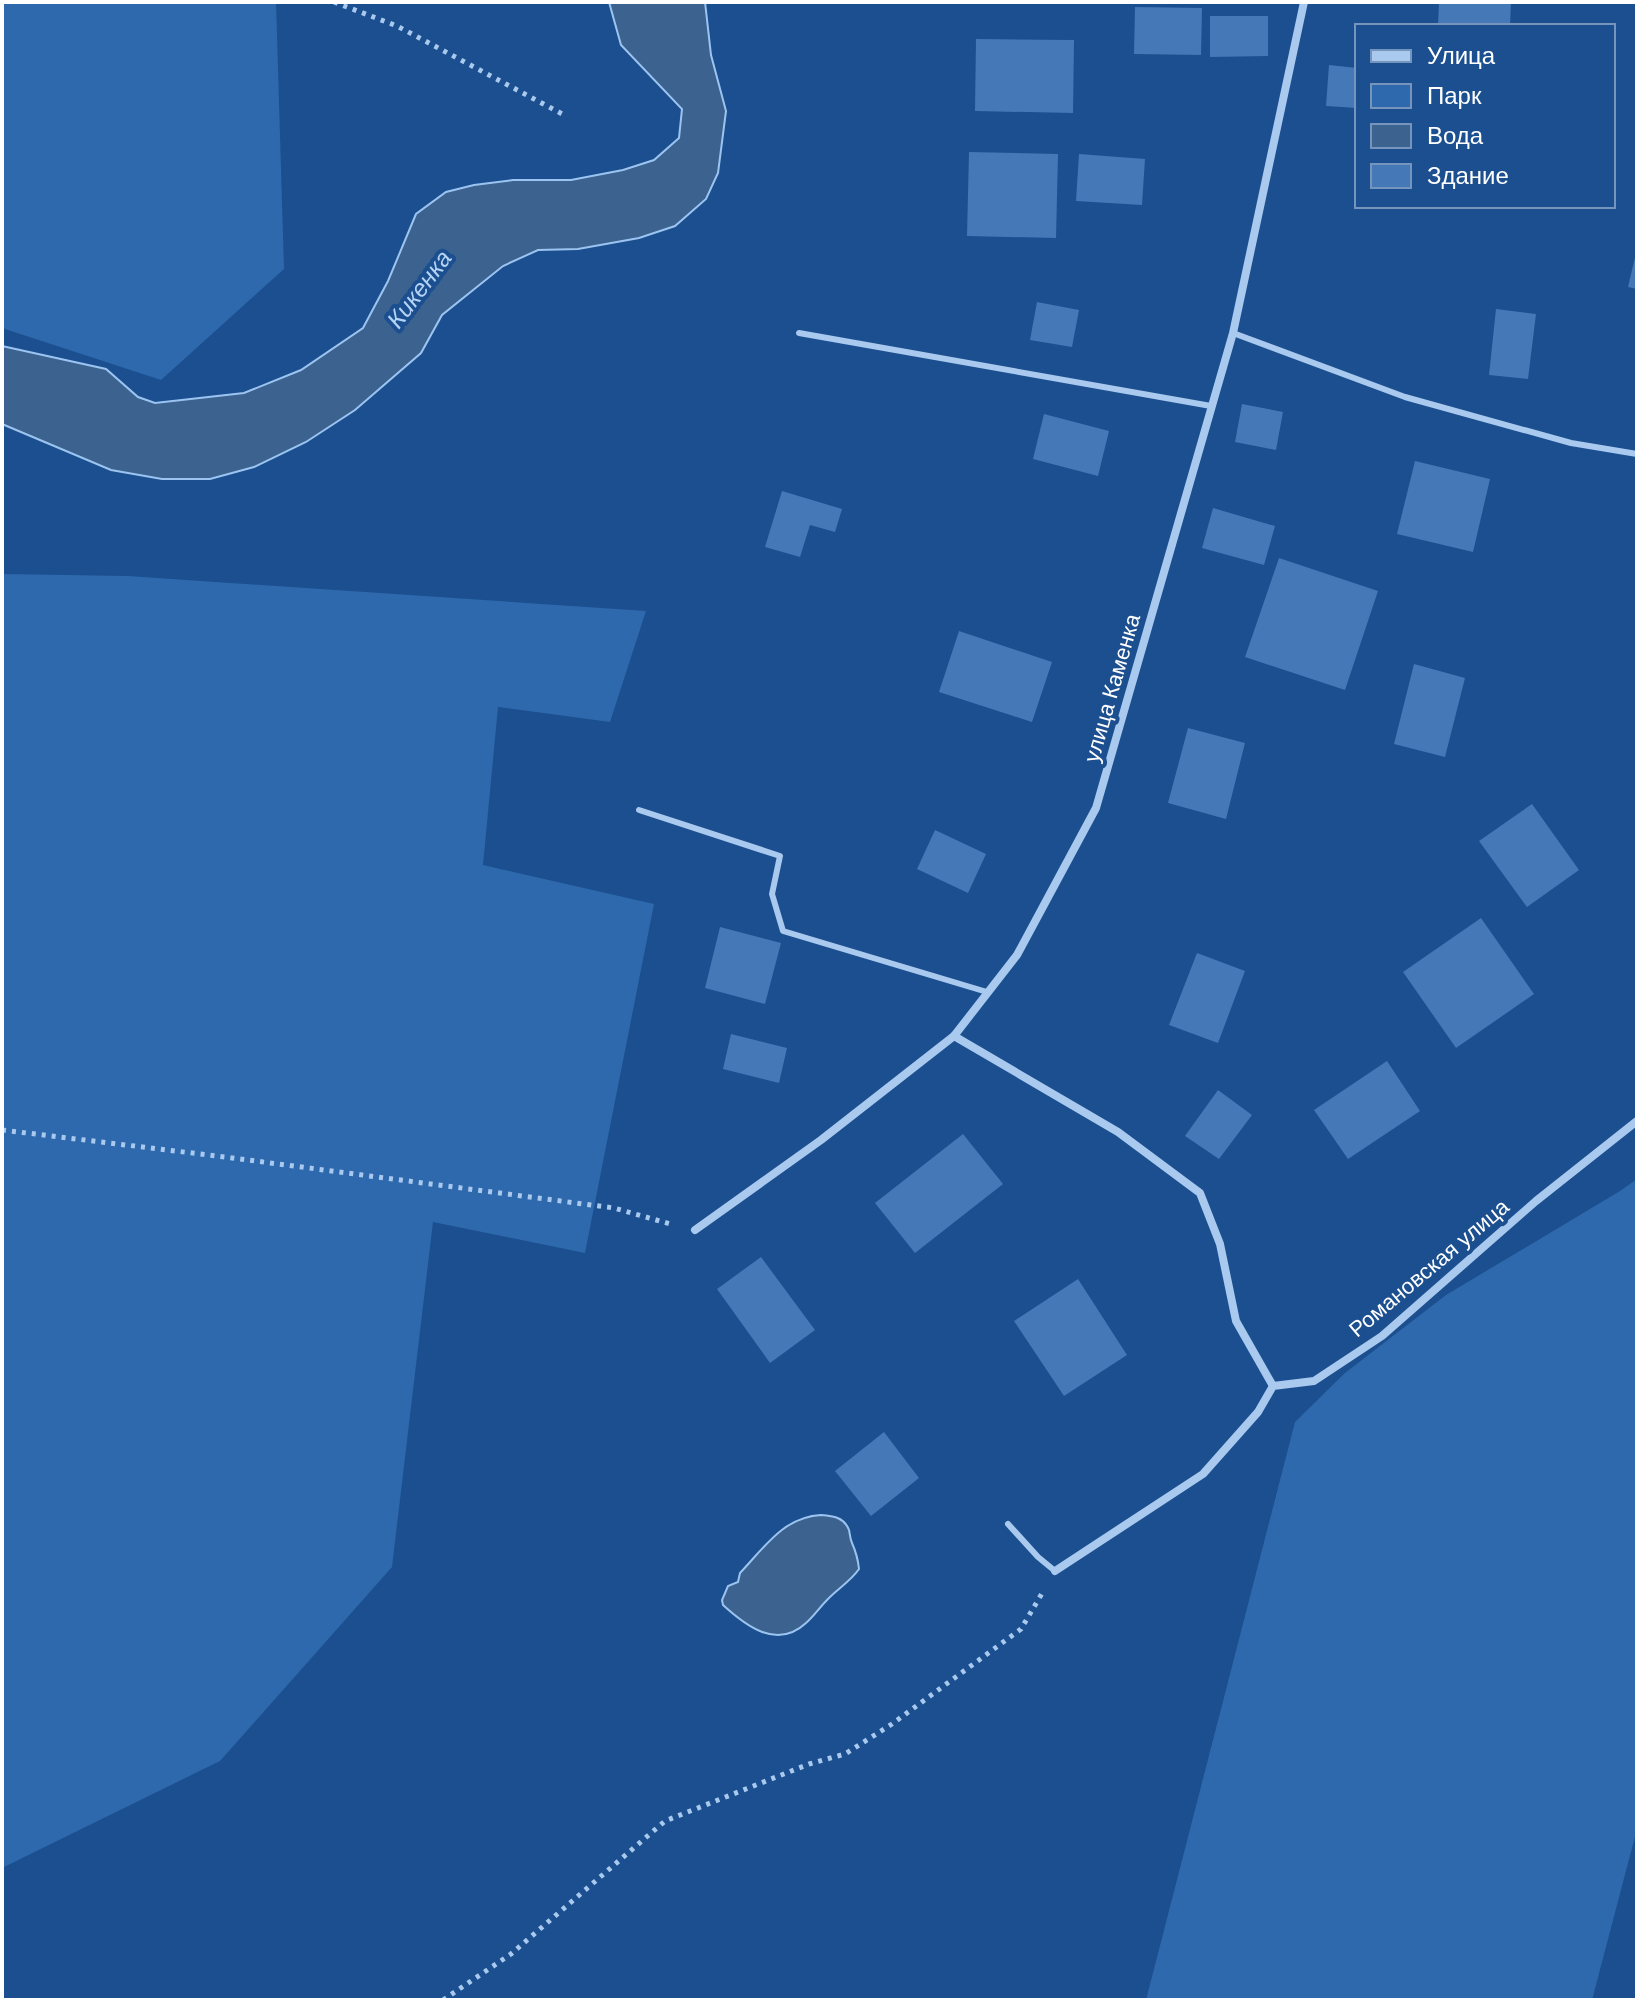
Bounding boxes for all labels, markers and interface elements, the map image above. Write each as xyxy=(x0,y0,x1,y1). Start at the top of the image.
legend xyxy=(1355,24,1615,208)
text: Улица xyxy=(1427,40,1496,71)
text: Парк xyxy=(1427,80,1482,111)
text: Вода xyxy=(1427,120,1484,151)
text: Здание xyxy=(1427,160,1509,191)
water label: Кикенка xyxy=(380,244,458,334)
street label: улица Каменка xyxy=(1077,610,1147,766)
street label: Романовская улица xyxy=(1343,1192,1516,1344)

